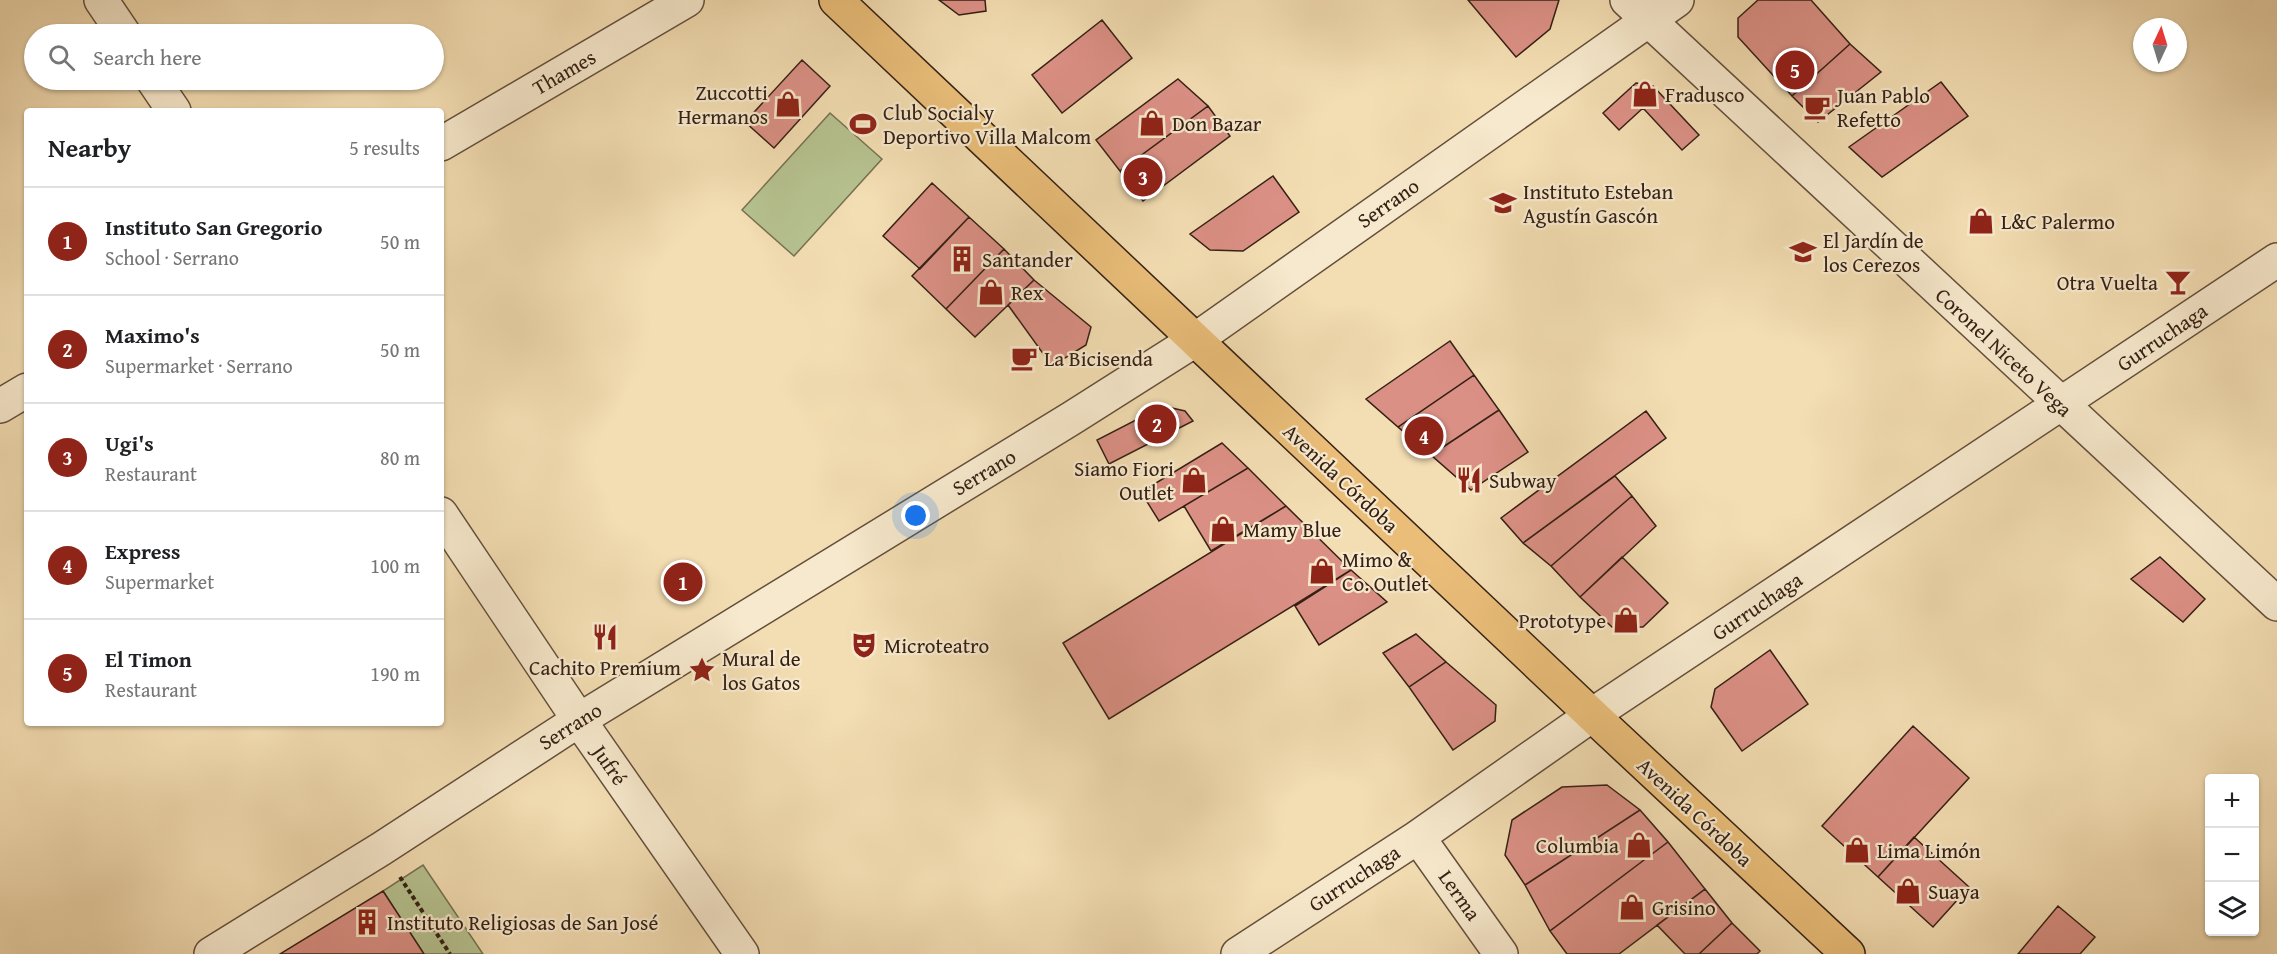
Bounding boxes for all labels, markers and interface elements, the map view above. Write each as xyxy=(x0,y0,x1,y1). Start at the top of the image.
north arrow xyxy=(2133,18,2187,72)
search box xyxy=(24,24,444,90)
icon: search xyxy=(45,41,78,74)
text: Search here xyxy=(93,41,202,73)
street label: Thames xyxy=(526,41,602,103)
pin: 5 xyxy=(1776,48,1814,92)
place label: Zuccotti Hermanos xyxy=(678,77,768,132)
shop icon: Fradusco xyxy=(1630,79,1660,109)
place label: Fradusco xyxy=(1665,79,1745,110)
place label: Juan Pablo Refetto xyxy=(1834,80,1930,135)
shop icon: Zuccotti Hermanos xyxy=(773,89,803,119)
cafe icon: Juan Pablo Refetto xyxy=(1802,92,1832,122)
place label: Club Social y Deportivo Villa Malcom xyxy=(883,97,1091,152)
shop icon: Don Bazar xyxy=(1137,108,1167,138)
place label: Don Bazar xyxy=(1172,108,1262,139)
sports icon: Club Social y Deportivo Villa Malcom xyxy=(848,109,878,139)
text: Nearby xyxy=(48,128,131,167)
text: 5 results xyxy=(349,133,420,162)
pin: 3 xyxy=(1124,154,1162,200)
street label: Serrano xyxy=(1351,170,1425,236)
place label: Instituto Esteban Agustín Gascón xyxy=(1523,176,1673,231)
school or university icon: Instituto Esteban Agustín Gascón xyxy=(1488,188,1518,218)
shop icon: L&C Palermo xyxy=(1966,206,1996,236)
place label: L&C Palermo xyxy=(2001,206,2115,237)
text: Instituto San Gregorio xyxy=(105,211,322,243)
place label: El Jardín de los Cerezos xyxy=(1823,225,1924,280)
text: 1 xyxy=(62,227,73,256)
text: 50 m xyxy=(380,227,420,256)
school or university icon: El Jardín de los Cerezos xyxy=(1788,237,1818,267)
text: School · Serrano xyxy=(105,243,239,272)
building icon: Santander xyxy=(947,244,977,274)
place label: Santander xyxy=(982,244,1073,275)
place label: Otra Vuelta xyxy=(2057,267,2158,298)
bar icon: Otra Vuelta xyxy=(2163,267,2193,297)
shop icon: Rex xyxy=(976,277,1006,307)
place label: Rex xyxy=(1011,277,1044,308)
street label: Coronel Niceto Vega xyxy=(1928,280,2080,424)
street label: Gurruchaga xyxy=(2110,295,2214,379)
text: Maximo's xyxy=(105,319,200,351)
text: 2 xyxy=(62,335,73,364)
text: 50 m xyxy=(380,335,420,364)
cafe icon: La Bicisenda xyxy=(1009,343,1039,373)
place label: La Bicisenda xyxy=(1044,343,1153,374)
text: Supermarket · Serrano xyxy=(105,351,293,380)
pin: 2 xyxy=(1138,402,1176,446)
pin: 4 xyxy=(1404,414,1444,458)
street label: Avenida Córdoba xyxy=(1276,416,1406,540)
text: Ugi's xyxy=(105,427,154,459)
street label: Serrano xyxy=(946,441,1022,503)
text: 3 xyxy=(62,443,73,472)
text: 80 m xyxy=(380,443,420,472)
place label: Siamo Fiori Outlet xyxy=(1074,453,1175,508)
text: Restaurant xyxy=(105,459,197,488)
shop icon: Siamo Fiori Outlet xyxy=(1179,465,1209,495)
restaurant icon: Subway xyxy=(1454,465,1484,495)
place label: Subway xyxy=(1489,465,1557,496)
your location xyxy=(901,501,930,530)
shop icon: Mamy Blue xyxy=(1208,514,1238,544)
place label: Mamy Blue xyxy=(1243,514,1342,545)
text: Express xyxy=(105,535,180,567)
place label: Mimo & Co. Outlet xyxy=(1342,544,1429,599)
text: 4 xyxy=(62,551,73,580)
text: 100 m xyxy=(370,551,420,580)
shop icon: Mimo & Co. Outlet xyxy=(1307,556,1337,586)
pin: 1 xyxy=(664,560,702,604)
street label: Gurruchaga xyxy=(1705,564,1809,648)
text: Supermarket xyxy=(105,567,214,596)
place label: Prototype xyxy=(1518,605,1606,636)
shop icon: Prototype xyxy=(1611,605,1641,635)
restaurant icon: Cachito Premium xyxy=(590,622,620,652)
theatre icon: Microteatro xyxy=(849,630,879,660)
place label: Microteatro xyxy=(884,630,989,661)
text: El Timon xyxy=(105,643,192,675)
place label: Mural de los Gatos xyxy=(722,643,801,698)
place label: Cachito Premium xyxy=(529,652,681,683)
place icon: Mural de los Gatos xyxy=(687,655,717,685)
text: 5 xyxy=(62,659,73,688)
text: 190 m xyxy=(370,659,420,688)
text: Restaurant xyxy=(105,675,197,704)
street label: Serrano xyxy=(532,694,608,758)
street label: Jufré xyxy=(583,736,635,792)
street label: Avenida Córdoba xyxy=(1630,750,1760,874)
map controls xyxy=(2205,774,2259,936)
button: + xyxy=(2205,774,2259,828)
button: − xyxy=(2205,828,2259,882)
place label: Columbia xyxy=(1536,830,1619,861)
shop icon: Columbia xyxy=(1624,830,1654,860)
shop icon: Lima Limón xyxy=(1842,835,1872,865)
place label: Lima Limón xyxy=(1877,835,1981,866)
street label: Gurruchaga xyxy=(1302,837,1406,919)
street label: Lerma xyxy=(1431,863,1489,927)
shop icon: Suaya xyxy=(1893,876,1923,906)
place label: Suaya xyxy=(1928,876,1980,907)
button: layers xyxy=(2205,882,2259,936)
shop icon: Grisino xyxy=(1617,892,1647,922)
place label: Grisino xyxy=(1652,892,1716,923)
building icon: Instituto Religiosas de San José xyxy=(352,907,382,937)
place label: Instituto Religiosas de San José xyxy=(387,907,658,938)

